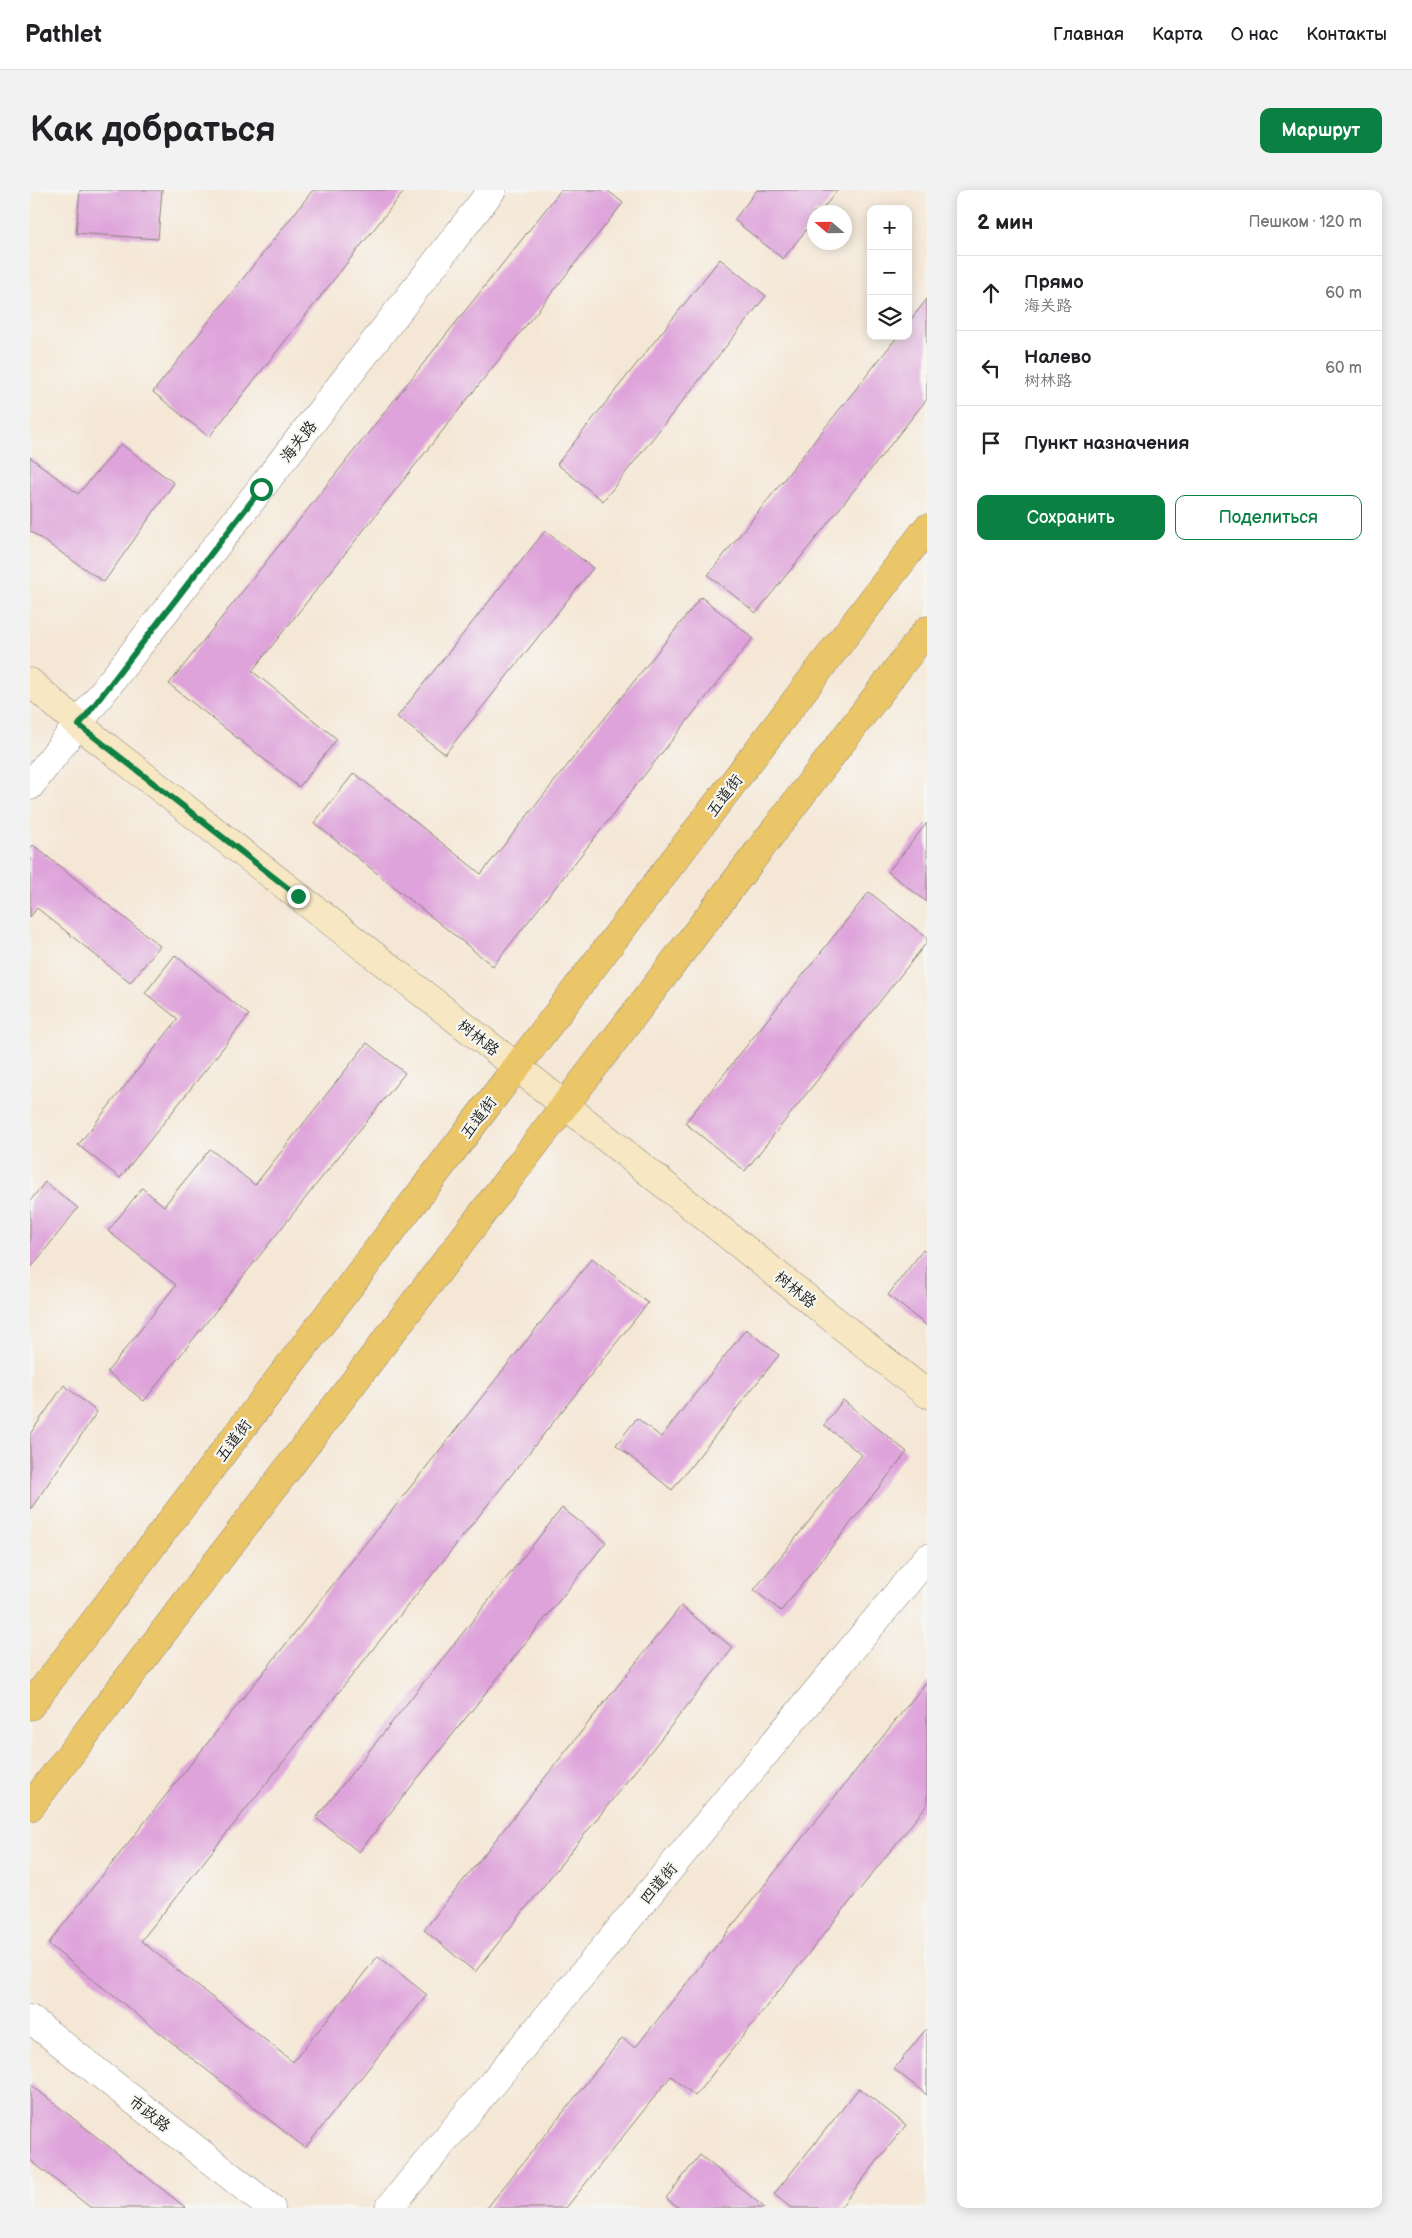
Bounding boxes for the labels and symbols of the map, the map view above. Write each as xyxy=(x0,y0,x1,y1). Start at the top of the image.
north arrow xyxy=(807,205,852,250)
street label: 海关路 xyxy=(277,417,321,467)
route start xyxy=(250,478,273,501)
street label: 五道街 xyxy=(703,771,747,821)
route end xyxy=(287,885,310,908)
street label: 树林路 xyxy=(453,1016,503,1060)
street label: 五道街 xyxy=(457,1093,501,1143)
street label: 树林路 xyxy=(770,1268,820,1313)
street label: 五道街 xyxy=(212,1416,256,1466)
street label: 四道街 xyxy=(636,1859,682,1908)
street label: 市政路 xyxy=(124,2092,174,2136)

